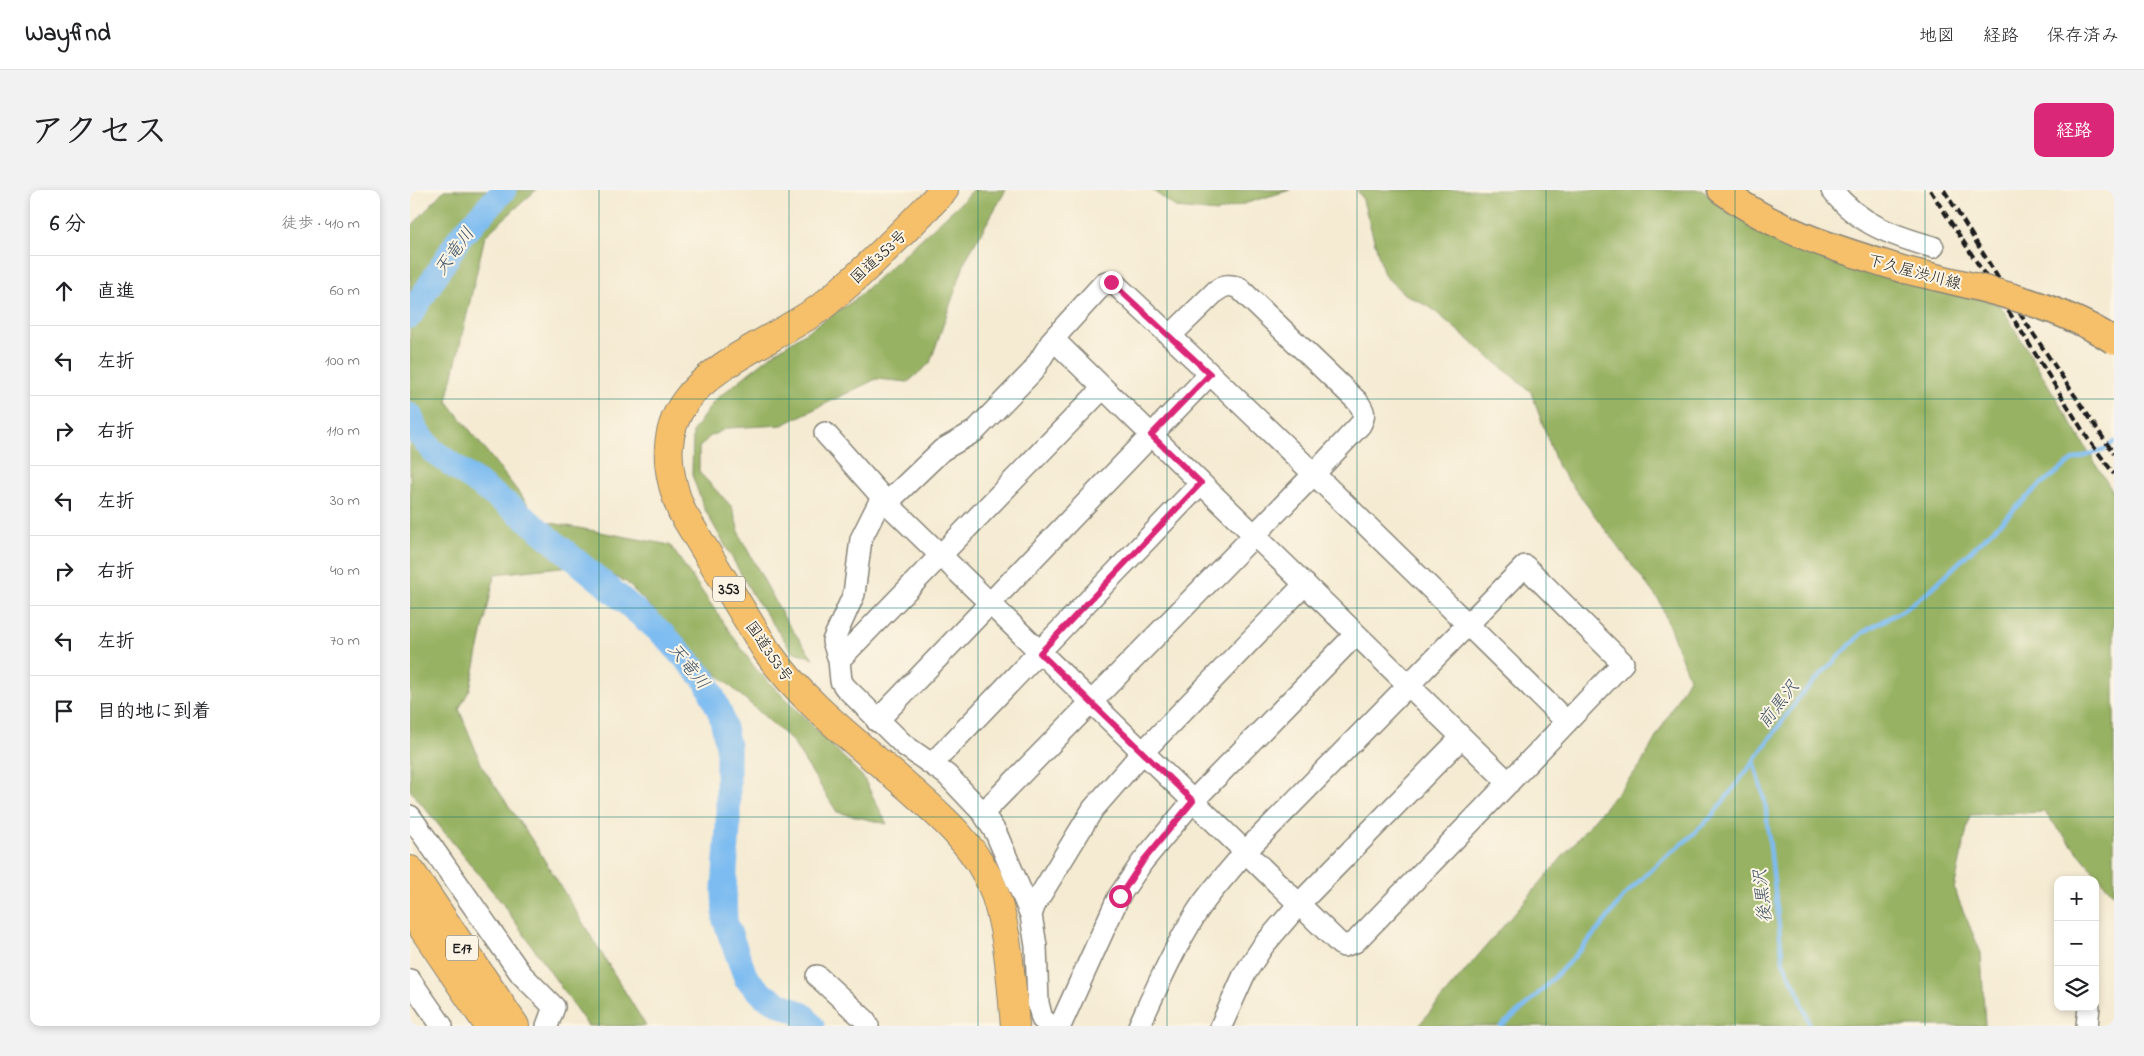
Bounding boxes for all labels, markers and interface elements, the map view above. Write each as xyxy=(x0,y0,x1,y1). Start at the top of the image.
text: Wayfind xyxy=(25,17,111,52)
text: 地図 xyxy=(1919,24,1955,50)
text: 経路 xyxy=(1983,24,2019,50)
text: 保存済み xyxy=(2047,24,2119,50)
button: 経路 xyxy=(2034,103,2114,157)
text: アクセス xyxy=(30,108,168,159)
text: 6 分 xyxy=(50,210,86,240)
text: 徒歩 · 410 m xyxy=(282,212,360,236)
water label: 天竜川 xyxy=(429,223,482,282)
street label: 国道353号 xyxy=(845,225,913,290)
street label: 下久屋渋川線 xyxy=(1865,249,1964,297)
route end xyxy=(1100,271,1123,294)
icon: ahead xyxy=(50,277,78,305)
text: 直進 xyxy=(97,279,135,306)
text: 60 m xyxy=(330,279,360,303)
icon: left xyxy=(50,347,78,375)
text: 左折 xyxy=(97,349,135,376)
text: 100 m xyxy=(325,349,360,373)
icon: right xyxy=(50,417,78,445)
text: 右折 xyxy=(97,419,135,446)
text: 110 m xyxy=(326,419,360,443)
icon: left xyxy=(50,487,78,515)
text: 左折 xyxy=(97,489,135,516)
text: 30 m xyxy=(330,489,360,513)
icon: right xyxy=(50,557,78,585)
text: 右折 xyxy=(97,559,135,586)
text: 40 m xyxy=(330,559,360,583)
road number: 353 xyxy=(713,576,745,602)
street label: 国道353号 xyxy=(738,616,798,688)
icon: left xyxy=(50,627,78,655)
text: 左折 xyxy=(97,629,135,656)
text: 70 m xyxy=(330,629,360,653)
water label: 天竜川 xyxy=(660,638,715,696)
water label: 前黒沢 xyxy=(1753,675,1807,735)
icon: arrive xyxy=(50,697,78,725)
text: 目的地に到着 xyxy=(97,699,211,726)
water label: 後黒沢 xyxy=(1748,867,1780,924)
map controls xyxy=(2054,876,2099,1011)
button: + xyxy=(2054,876,2099,921)
route start xyxy=(1109,885,1132,908)
button: − xyxy=(2054,921,2099,966)
road number: E17 xyxy=(446,936,478,960)
button: layers xyxy=(2054,966,2099,1011)

